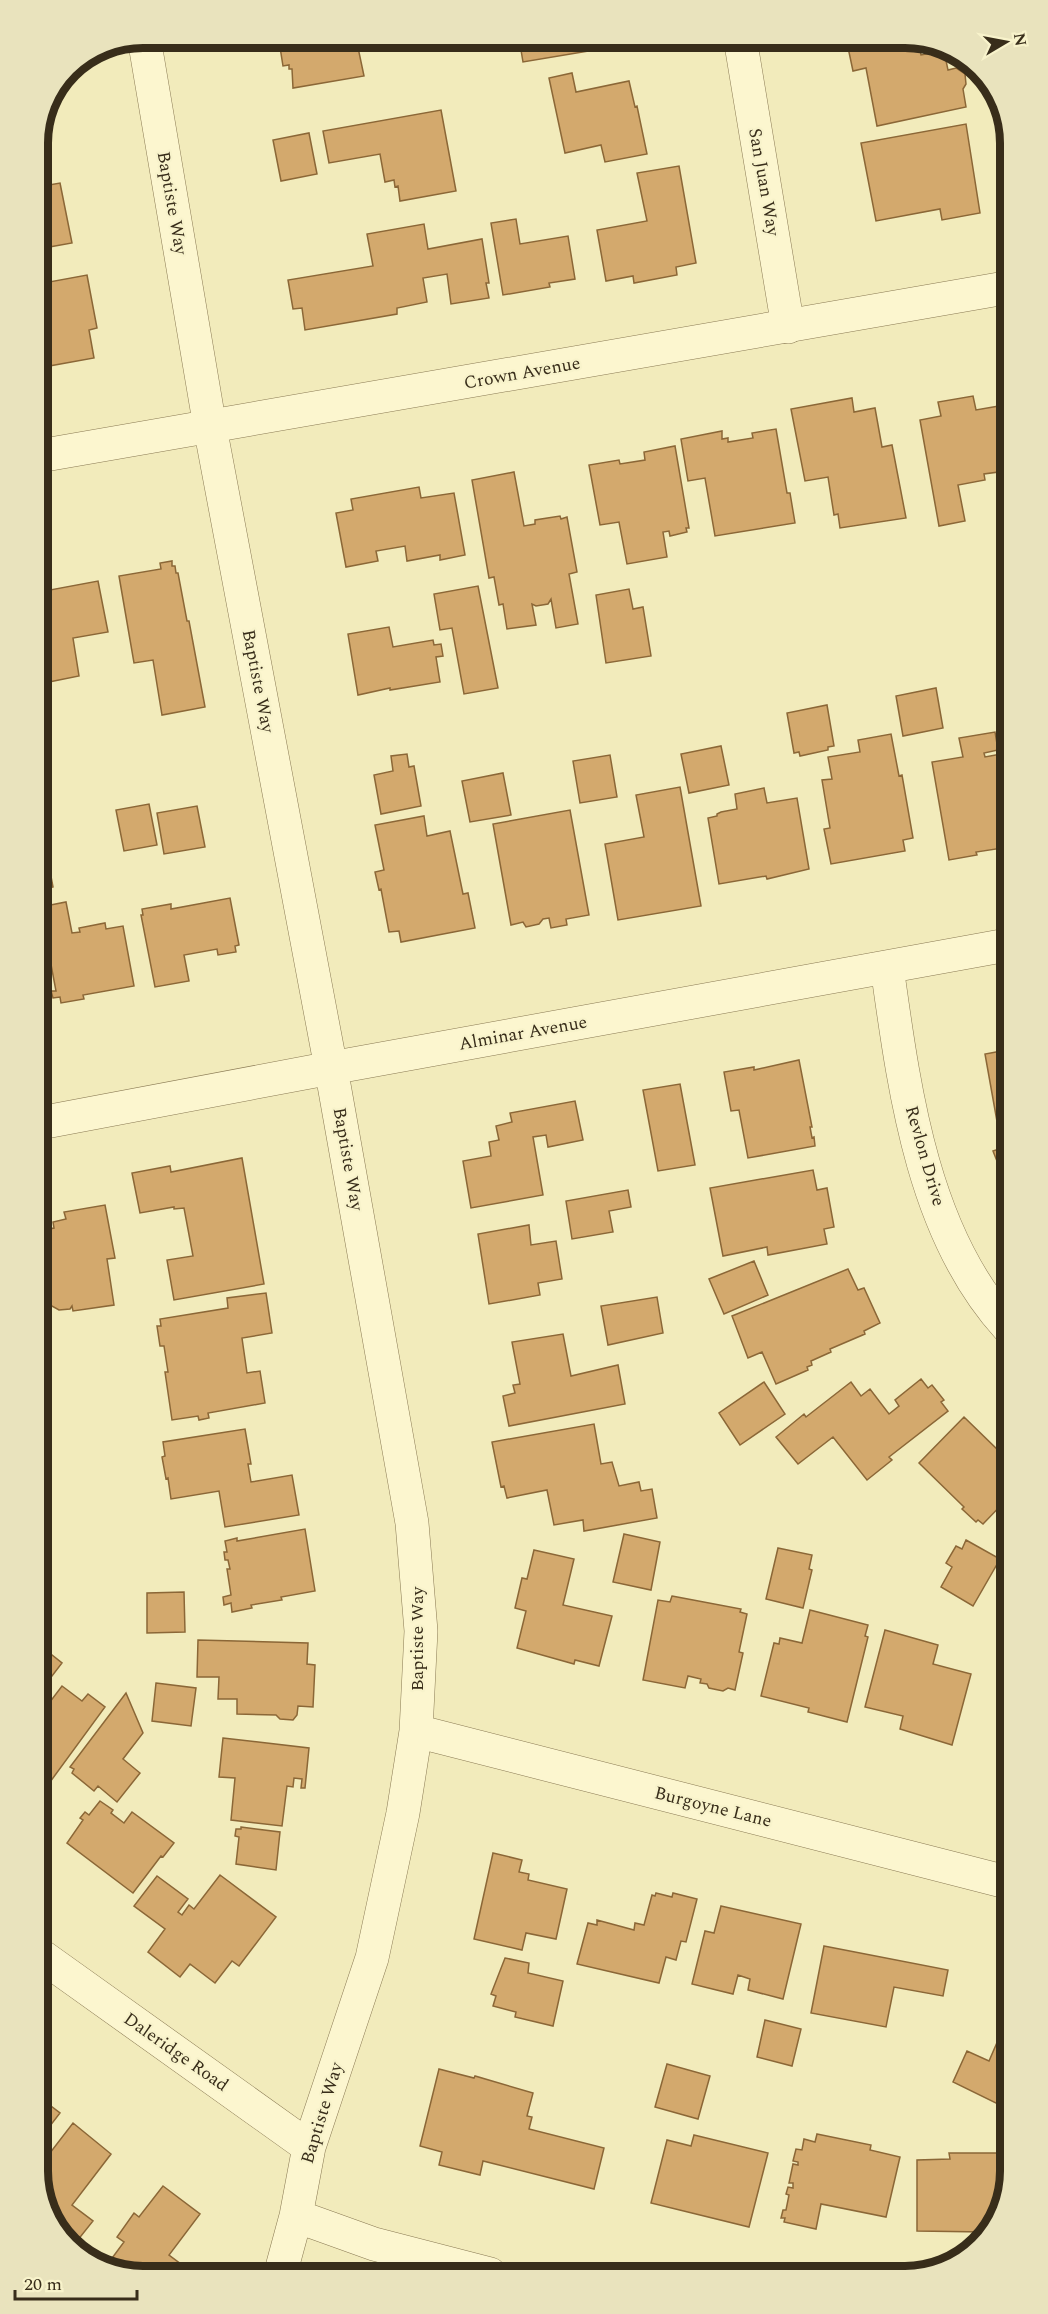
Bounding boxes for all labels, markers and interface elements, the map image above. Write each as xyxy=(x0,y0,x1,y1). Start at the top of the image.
north arrow xyxy=(976,12,1036,72)
text: N xyxy=(1007,31,1033,48)
street label: San Juan Way xyxy=(741,126,787,239)
street label: Baptiste Way xyxy=(150,149,195,258)
street label: Crown Avenue xyxy=(462,349,582,397)
street label: Baptiste Way xyxy=(235,627,281,736)
street label: Alminar Avenue xyxy=(457,1008,589,1058)
street label: Revlon Drive xyxy=(898,1103,952,1209)
street label: Baptiste Way xyxy=(326,1105,371,1214)
street label: Baptiste Way xyxy=(404,1585,431,1691)
street label: Burgoyne Lane xyxy=(651,1779,775,1835)
street label: Daleridge Road xyxy=(118,2006,234,2098)
street label: Baptiste Way xyxy=(294,2058,351,2167)
scale bar xyxy=(15,2263,136,2301)
text: 20 m xyxy=(24,2271,62,2298)

